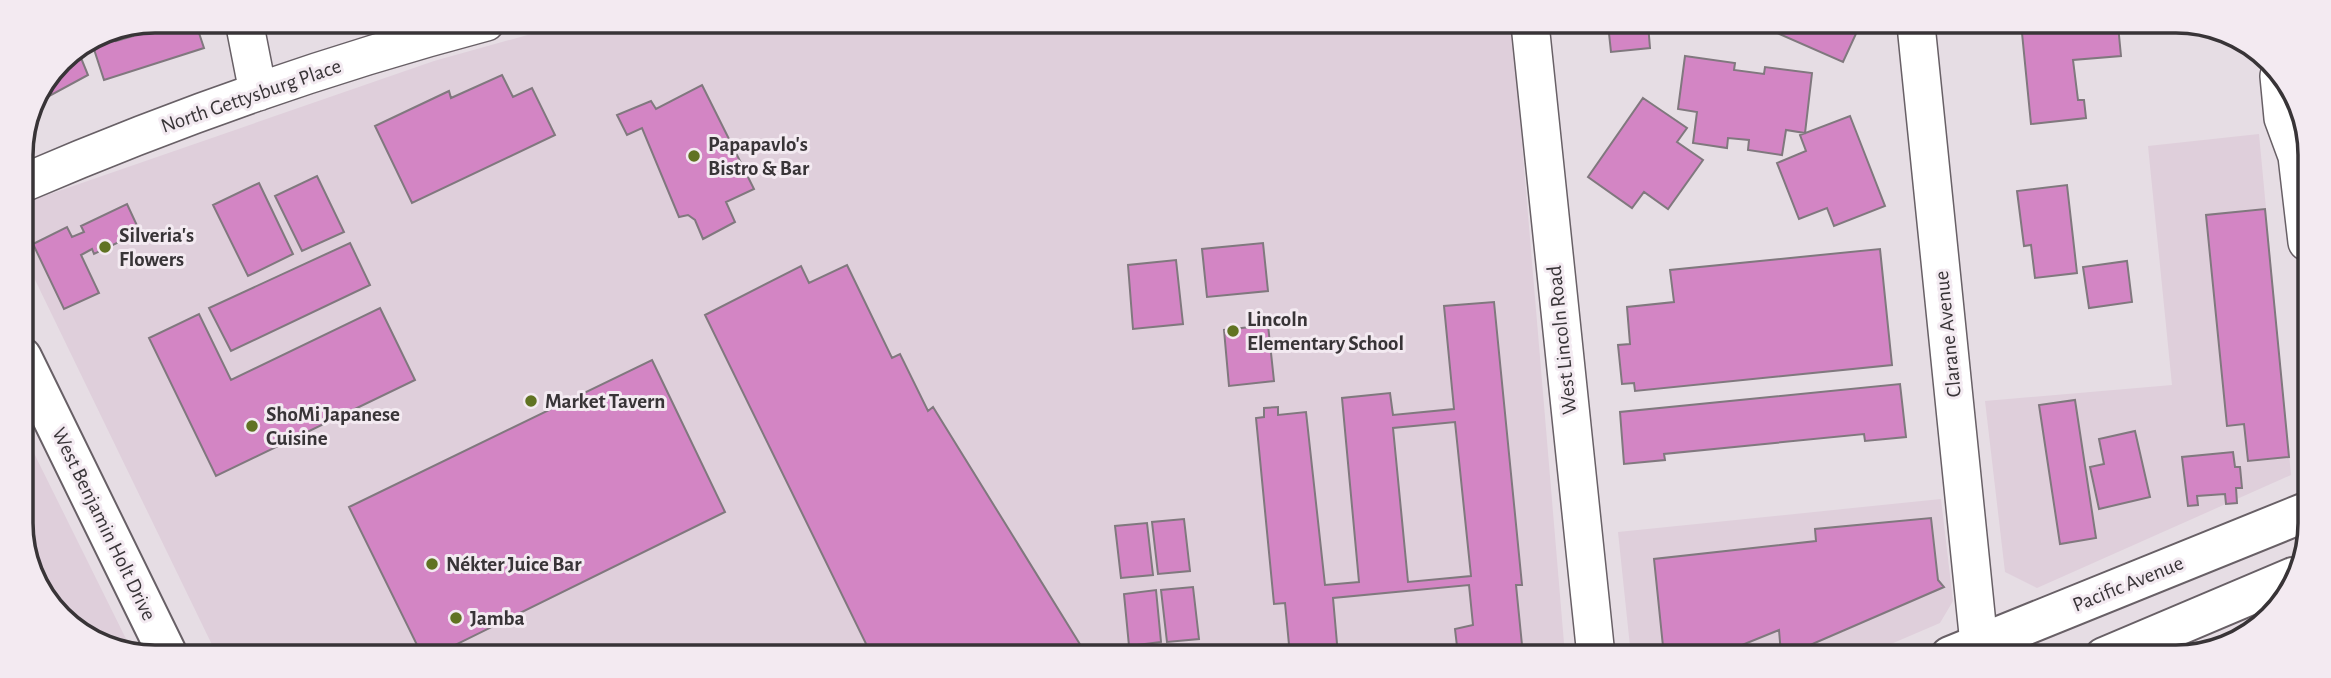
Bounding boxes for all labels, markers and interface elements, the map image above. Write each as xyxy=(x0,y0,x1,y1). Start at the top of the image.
street label: North Gettysburg Place xyxy=(158,55,344,137)
place label: Papapavlo's Bistro & Bar xyxy=(708,134,810,179)
marker: Papapavlo's Bistro & Bar xyxy=(686,148,702,164)
place label: Silveria's Flowers xyxy=(119,225,194,270)
marker: Silveria's Flowers xyxy=(97,239,113,255)
street label: West Lincoln Road xyxy=(1544,264,1580,416)
street label: Clarane Avenue xyxy=(1931,270,1965,398)
place label: Lincoln Elementary School xyxy=(1247,309,1404,354)
marker: Lincoln Elementary School xyxy=(1225,323,1241,339)
place label: Market Tavern xyxy=(545,391,665,412)
marker: Market Tavern xyxy=(523,393,539,409)
place label: ShoMi Japanese Cuisine xyxy=(266,404,400,449)
marker: ShoMi Japanese Cuisine xyxy=(244,418,260,434)
street label: West Benjamin Holt Drive xyxy=(48,424,160,624)
street label: Pacific Avenue xyxy=(2070,552,2186,616)
place label: Nékter Juice Bar xyxy=(446,554,582,575)
marker: Nékter Juice Bar xyxy=(424,556,440,572)
place label: Jamba xyxy=(470,608,525,629)
marker: Jamba xyxy=(448,610,464,626)

